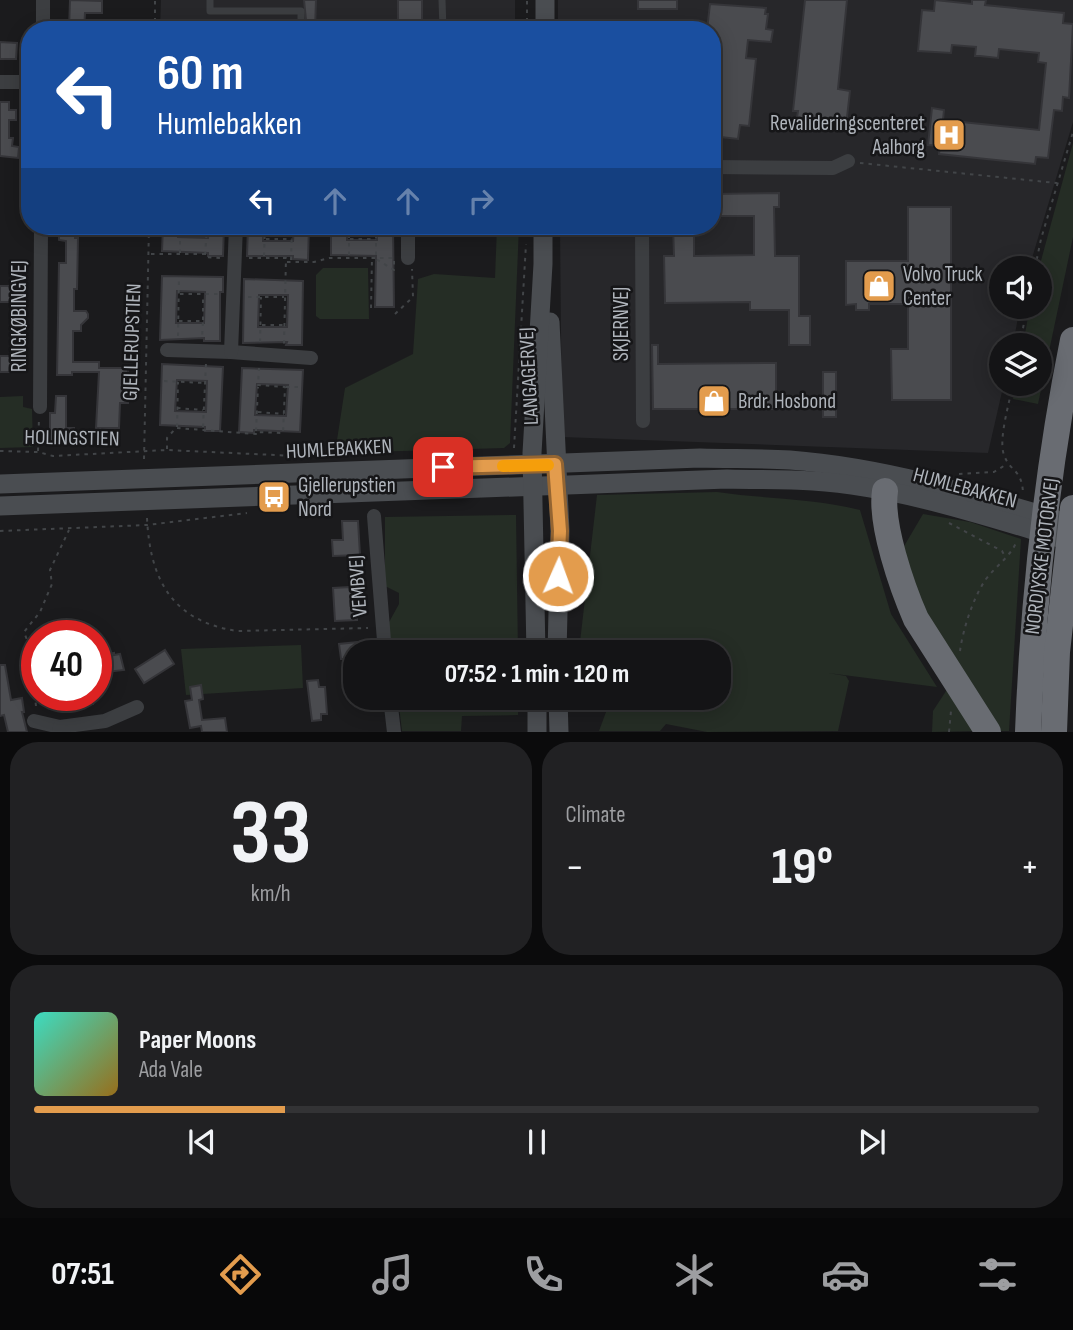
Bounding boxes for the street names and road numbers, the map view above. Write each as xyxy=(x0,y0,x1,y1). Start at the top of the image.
street label: RINGKØBINGVEJ xyxy=(7,260,32,372)
street label: GJELLERUPSTIEN xyxy=(117,283,147,401)
street label: SKJERNVEJ xyxy=(609,287,634,361)
street label: LANGAGERVEJ xyxy=(514,326,544,426)
street label: HOLINGSTIEN xyxy=(24,425,120,451)
street label: HUMLEBAKKEN xyxy=(285,434,393,464)
street label: HUMLEBAKKEN xyxy=(910,462,1020,514)
street label: NORDJYSKE MOTORVEJ xyxy=(1020,476,1064,636)
street label: VEMBVEJ xyxy=(343,554,373,618)

